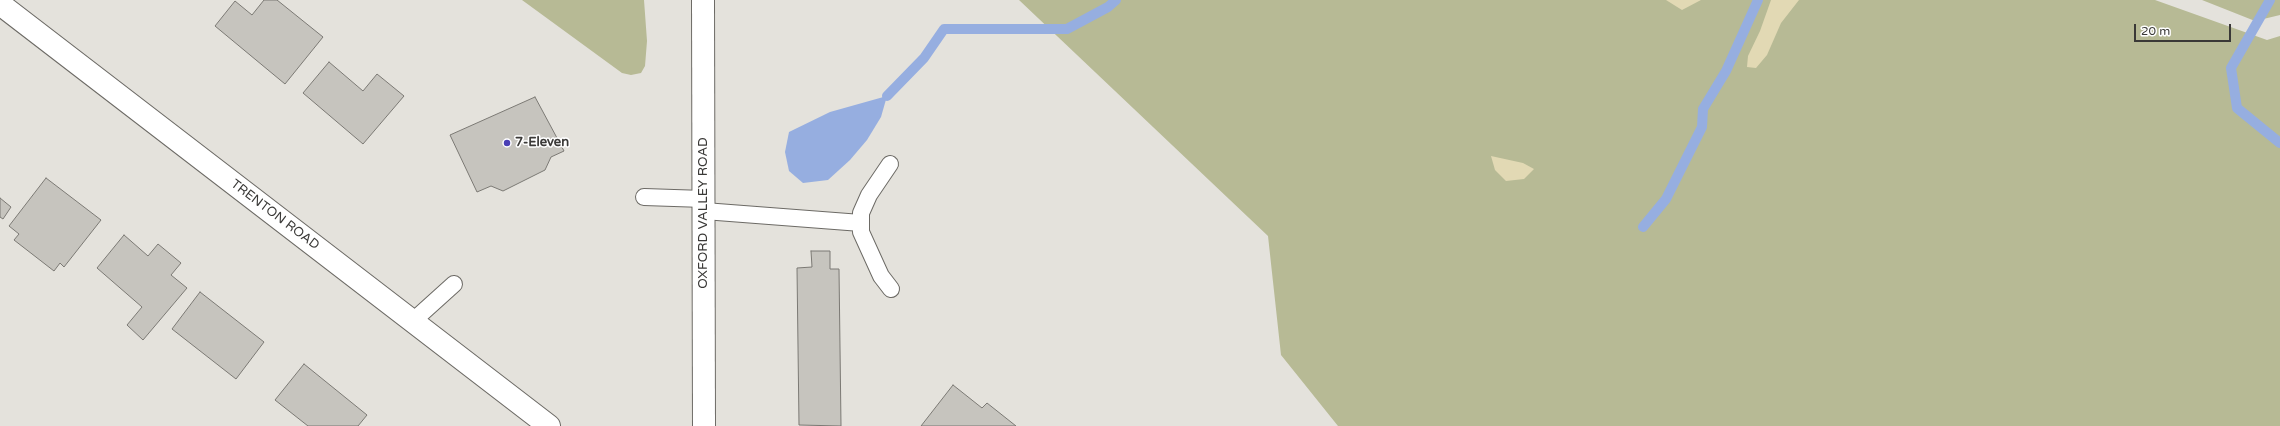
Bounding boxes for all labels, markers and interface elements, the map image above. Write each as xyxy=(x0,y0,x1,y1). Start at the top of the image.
scale bar xyxy=(2136,16,2233,42)
text: 20 m xyxy=(2141,24,2170,38)
place label: 7-Eleven xyxy=(515,135,569,151)
street label: OXFORD VALLEY ROAD xyxy=(696,137,712,289)
marker: 7-Eleven xyxy=(502,138,512,148)
street label: TRENTON ROAD xyxy=(228,177,322,253)

